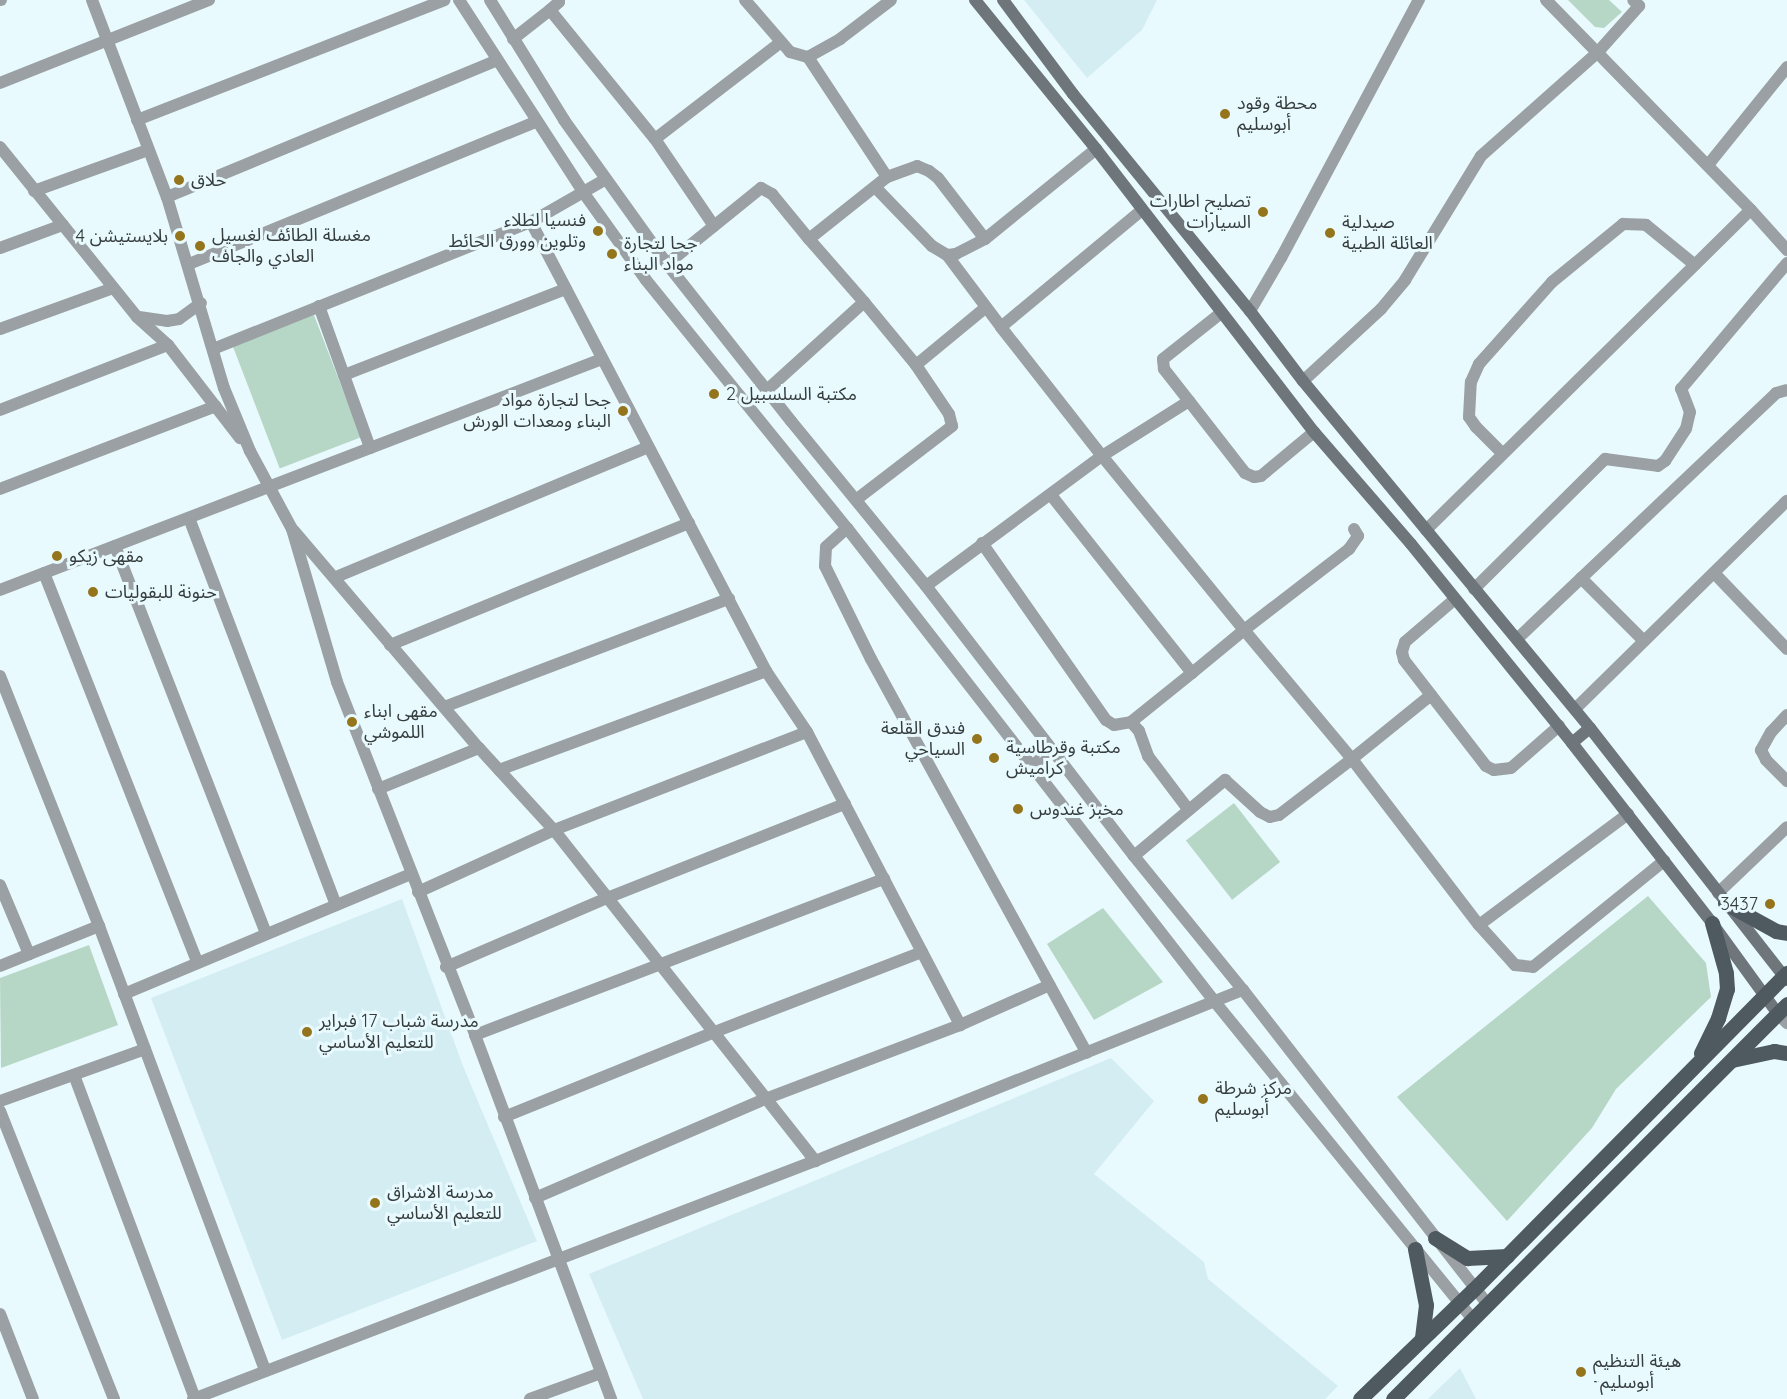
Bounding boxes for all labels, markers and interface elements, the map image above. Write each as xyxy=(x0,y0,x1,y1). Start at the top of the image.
place label: محطة وقود أبوسليم xyxy=(1237,93,1318,136)
marker: محطة وقود أبوسليم xyxy=(1218,107,1232,121)
place label: حلاق xyxy=(191,169,226,191)
marker: حلاق xyxy=(172,173,186,187)
place label: تصليح اطارات السيارات xyxy=(1150,191,1251,234)
marker: تصليح اطارات السيارات xyxy=(1256,205,1270,219)
place label: فنسيا لطلاء وتلوين وورق الحائط xyxy=(449,210,586,252)
place label: صيدلية العائلة الطبية xyxy=(1342,212,1433,254)
marker: فنسيا لطلاء وتلوين وورق الحائط xyxy=(591,224,605,238)
place label: بلايستيشن 4 xyxy=(75,225,168,247)
place label: مغسلة الطائف لغسيل العادي والجاف xyxy=(212,225,371,268)
marker: صيدلية العائلة الطبية xyxy=(1323,226,1337,240)
marker: بلايستيشن 4 xyxy=(173,229,187,243)
place label: جحا لتجارة مواد البناء xyxy=(624,233,697,276)
marker: مغسلة الطائف لغسيل العادي والجاف xyxy=(193,239,207,253)
marker: جحا لتجارة مواد البناء xyxy=(605,247,619,261)
place label: مكتبة السلسبيل 2 xyxy=(726,383,857,405)
marker: مكتبة السلسبيل 2 xyxy=(707,387,721,401)
place label: جحا لتجارة مواد البناء ومعدات الورش xyxy=(463,390,611,432)
marker: جحا لتجارة مواد البناء ومعدات الورش xyxy=(616,404,630,418)
place label: مقهى زيكو xyxy=(69,545,144,567)
marker: مقهى زيكو xyxy=(50,549,64,563)
place label: حنونة للبقوليات xyxy=(105,581,217,603)
marker: حنونة للبقوليات xyxy=(86,585,100,599)
place label: مقهى ابناء اللموشي xyxy=(364,701,438,744)
marker: مقهى ابناء اللموشي xyxy=(345,715,359,729)
place label: فندق القلعة السياحي xyxy=(881,718,965,760)
marker: فندق القلعة السياحي xyxy=(970,732,984,746)
place label: مكتبة وقرطاسية كراميش xyxy=(1006,737,1121,780)
marker: مكتبة وقرطاسية كراميش xyxy=(987,751,1001,765)
place label: مخبز غندوس xyxy=(1030,798,1124,820)
marker: مخبز غندوس xyxy=(1011,802,1025,816)
place label: 3437 xyxy=(1720,893,1758,915)
marker: 3437 xyxy=(1763,897,1777,911)
place label: مدرسة شباب 17 فبراير للتعليم الأساسي xyxy=(319,1011,479,1054)
marker: مدرسة شباب 17 فبراير للتعليم الأساسي xyxy=(300,1025,314,1039)
place label: مركز شرطة أبوسليم xyxy=(1215,1078,1292,1120)
marker: مركز شرطة أبوسليم xyxy=(1196,1092,1210,1106)
place label: مدرسة الاشراق للتعليم الأساسي xyxy=(387,1182,502,1224)
marker: مدرسة الاشراق للتعليم الأساسي xyxy=(368,1196,382,1210)
place label: هيئة التنظيم -أبوسليم xyxy=(1593,1351,1681,1394)
marker: هيئة التنظيم -أبوسليم xyxy=(1574,1365,1588,1379)

